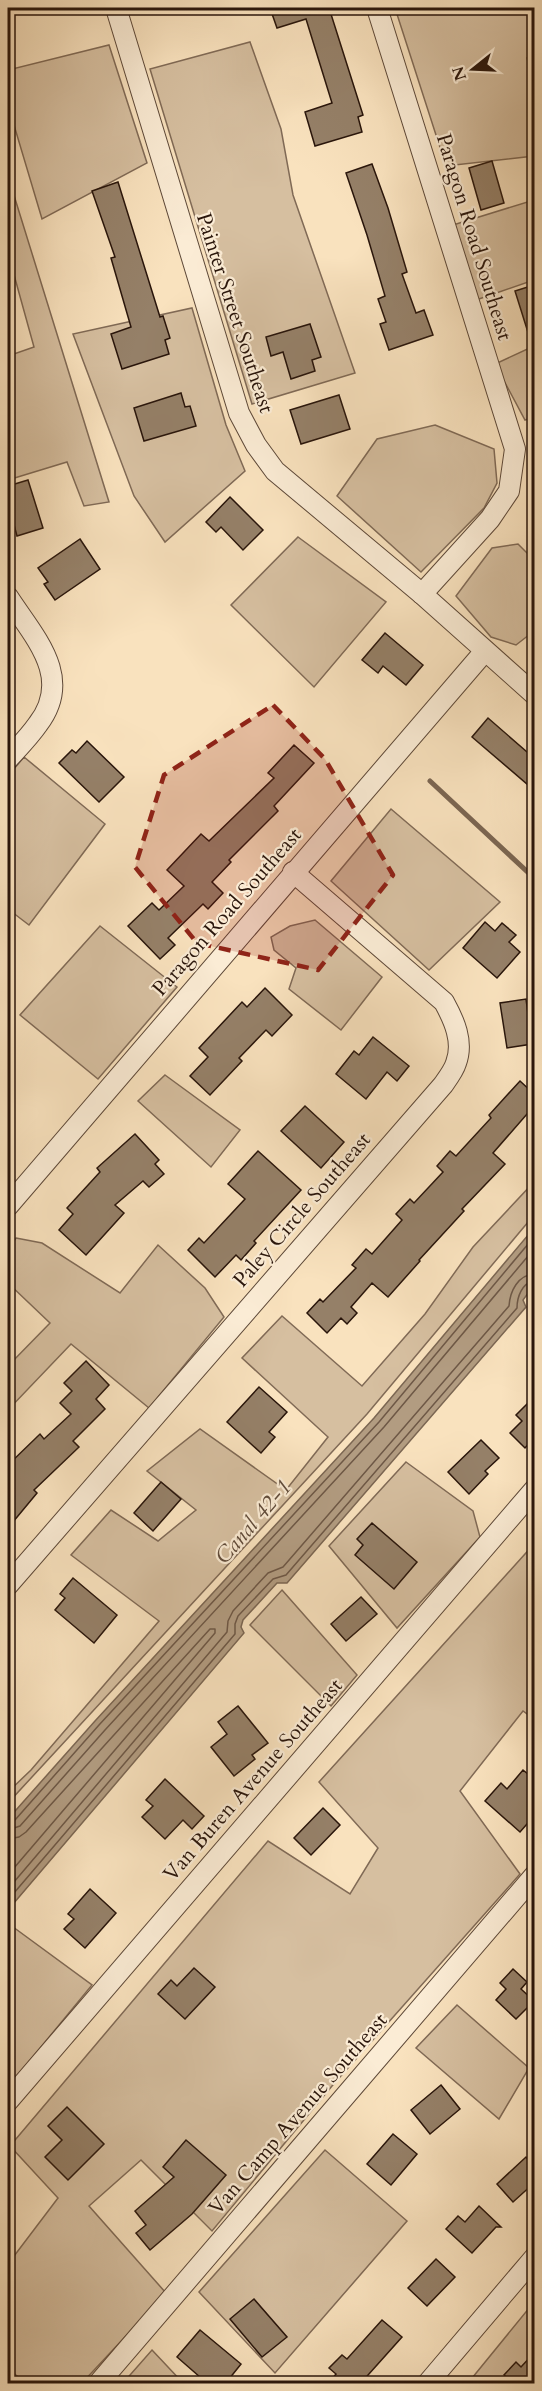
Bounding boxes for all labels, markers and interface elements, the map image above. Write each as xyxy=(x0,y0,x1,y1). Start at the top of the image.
north arrow xyxy=(443,39,503,99)
text: N xyxy=(447,63,472,83)
street label: Paragon Road Southeast xyxy=(429,130,519,344)
street label: Painter Street Southeast xyxy=(189,209,281,417)
street label: Paragon Road Southeast xyxy=(146,821,309,1002)
street label: Paley Circle Southeast xyxy=(227,1126,378,1294)
water label: Canal 42-1 xyxy=(208,1474,298,1570)
street label: Van Buren Avenue Southeast xyxy=(157,1672,350,1888)
street label: Van Camp Avenue Southeast xyxy=(202,2006,394,2221)

